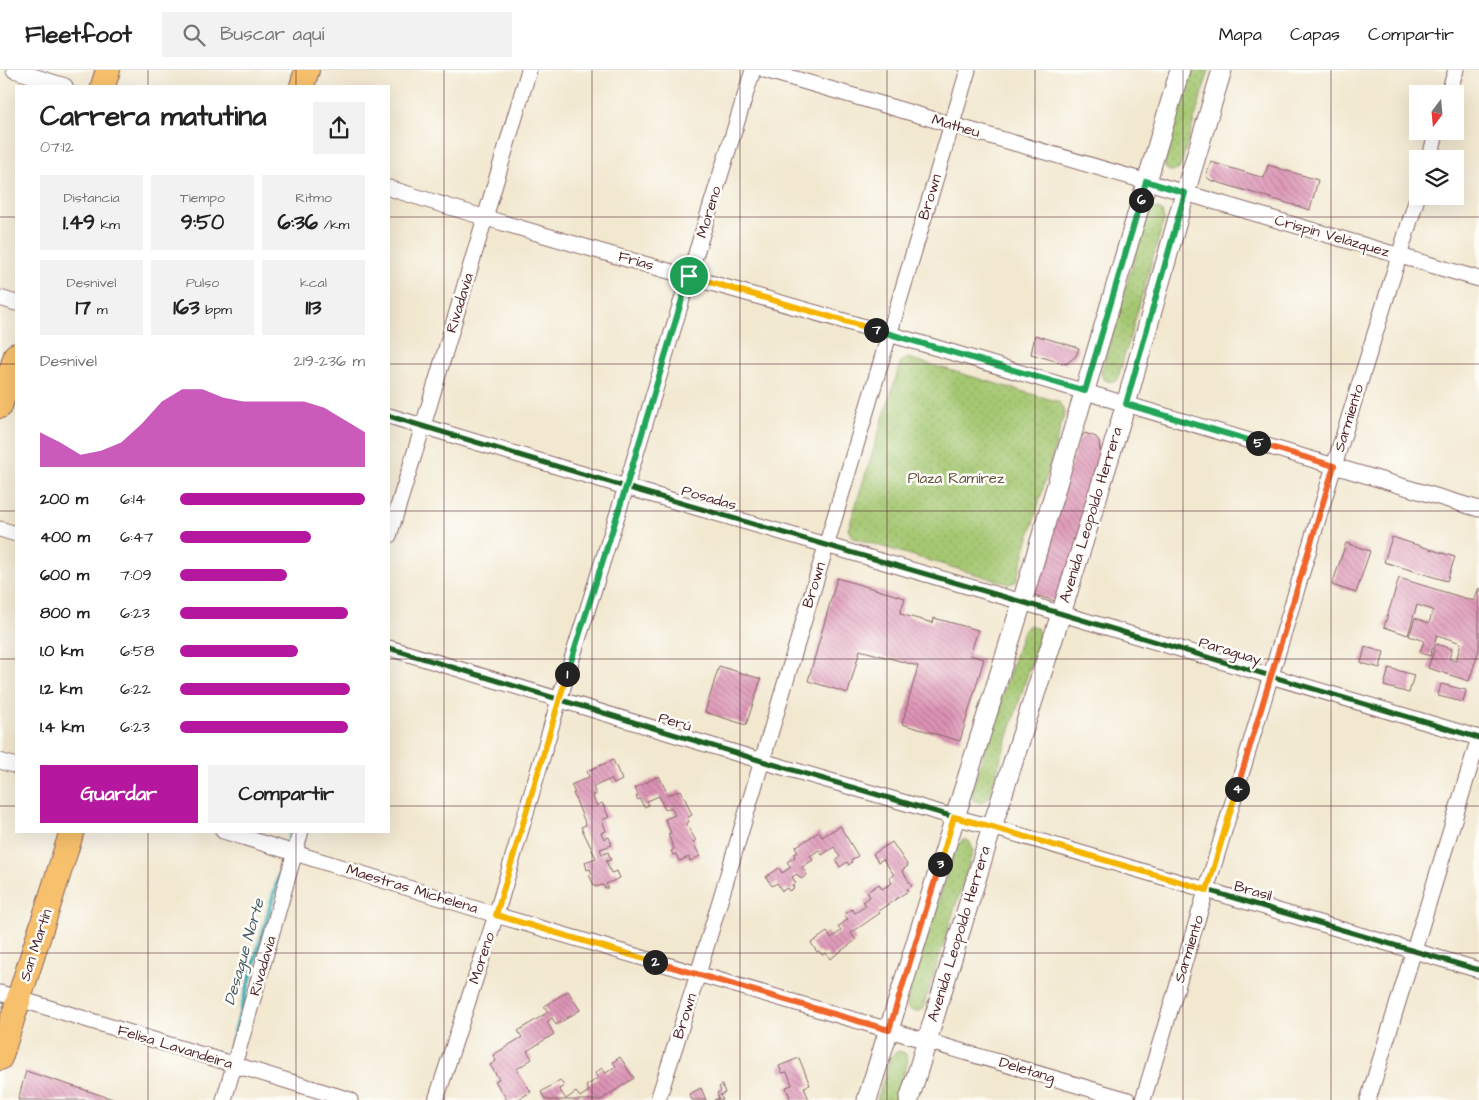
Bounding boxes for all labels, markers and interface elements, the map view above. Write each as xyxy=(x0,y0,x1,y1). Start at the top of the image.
search box xyxy=(162,12,512,57)
text: Fleetfoot xyxy=(25,18,132,52)
icon: search xyxy=(180,21,208,49)
text: Buscar aquí xyxy=(220,21,324,48)
text: Mapa xyxy=(1219,22,1262,47)
text: Capas xyxy=(1290,22,1340,47)
text: Compartir xyxy=(1368,22,1454,47)
north arrow xyxy=(1409,85,1464,140)
map controls xyxy=(1409,85,1464,205)
text: Carrera matutina xyxy=(40,97,266,136)
button: share xyxy=(313,102,365,154)
street label: Matheu xyxy=(929,109,983,143)
text: 07:12 xyxy=(40,136,74,158)
button: layers xyxy=(1409,150,1464,205)
street label: Brown xyxy=(913,171,947,223)
street label: Moreno xyxy=(691,183,727,241)
text: Distancia xyxy=(63,188,120,208)
text: Tiempo xyxy=(180,188,225,208)
text: Ritmo xyxy=(295,188,332,208)
pin: 6 xyxy=(1128,188,1154,212)
text: 6 xyxy=(1137,190,1146,210)
text: 1.49 xyxy=(63,208,95,237)
text: 9:50 xyxy=(181,208,224,237)
text: 6:36 xyxy=(277,208,318,237)
street label: Crispin Velázquez xyxy=(1272,210,1392,263)
text: km xyxy=(95,215,120,235)
text: /km xyxy=(318,215,350,235)
street label: Frías xyxy=(616,246,657,276)
pin xyxy=(668,255,710,297)
icon: arrive xyxy=(675,262,703,290)
street label: Rivadavia xyxy=(441,270,479,335)
text: Desnivel xyxy=(67,273,116,293)
text: Pulso xyxy=(186,273,219,293)
text: kcal xyxy=(300,273,327,293)
text: 17 xyxy=(75,293,91,322)
text: 163 xyxy=(173,293,200,322)
text: 113 xyxy=(305,293,322,322)
text: m xyxy=(91,300,108,320)
text: bpm xyxy=(200,300,232,320)
pin: 7 xyxy=(864,318,888,342)
text: 7 xyxy=(872,320,881,340)
text: Desnivel xyxy=(40,350,97,372)
text: 219–236 m xyxy=(294,350,365,372)
street label: Sarmiento xyxy=(1329,381,1369,454)
street label: Avenida Leopoldo Herrera xyxy=(1054,424,1128,605)
pin: 5 xyxy=(1246,430,1270,456)
text: 5 xyxy=(1254,433,1263,453)
park label: Plaza Ramírez xyxy=(908,468,1005,489)
street label: Posadas xyxy=(679,480,739,516)
text: 200 m xyxy=(40,488,88,510)
text: 6:14 xyxy=(120,488,146,510)
text: 400 m xyxy=(40,526,90,548)
text: 6:47 xyxy=(120,526,153,548)
street label: Brown xyxy=(797,559,831,611)
text: 600 m xyxy=(40,564,89,586)
text: 7:09 xyxy=(120,564,152,586)
text: 800 m xyxy=(40,602,89,624)
text: 6:23 xyxy=(120,602,150,624)
street label: Paraguay xyxy=(1196,632,1264,671)
text: 1.0 km xyxy=(40,640,83,662)
text: 6:58 xyxy=(120,640,154,662)
pin: 1 xyxy=(554,662,580,686)
text: 1 xyxy=(567,664,568,684)
text: 1.2 km xyxy=(40,678,82,700)
text: 6:22 xyxy=(120,678,151,700)
street label: Perú xyxy=(656,707,694,737)
text: 1.4 km xyxy=(40,716,84,738)
text: 6:23 xyxy=(120,716,150,738)
button: Guardar xyxy=(40,765,198,823)
button: Compartir xyxy=(208,765,365,823)
pin: 4 xyxy=(1224,776,1250,802)
text: 4 xyxy=(1233,779,1242,799)
street label: Avenida Leopoldo Herrera xyxy=(922,843,996,1024)
pin: 3 xyxy=(928,852,952,876)
text: 3 xyxy=(937,854,944,874)
street label: Maestras Michelena xyxy=(344,859,481,919)
street label: Brasil xyxy=(1231,876,1275,906)
water label: Desague Norte xyxy=(218,895,271,1008)
street label: San Martín xyxy=(14,906,58,984)
street label: Sarmiento xyxy=(1169,912,1209,985)
street label: Moreno xyxy=(464,929,500,987)
street label: Rivadavia xyxy=(244,933,282,998)
pin: 2 xyxy=(642,950,668,974)
text: 2 xyxy=(651,952,660,972)
street label: Brown xyxy=(668,990,702,1042)
street label: Felisa Lavandeira xyxy=(115,1020,235,1075)
street label: Deletang xyxy=(996,1052,1058,1089)

